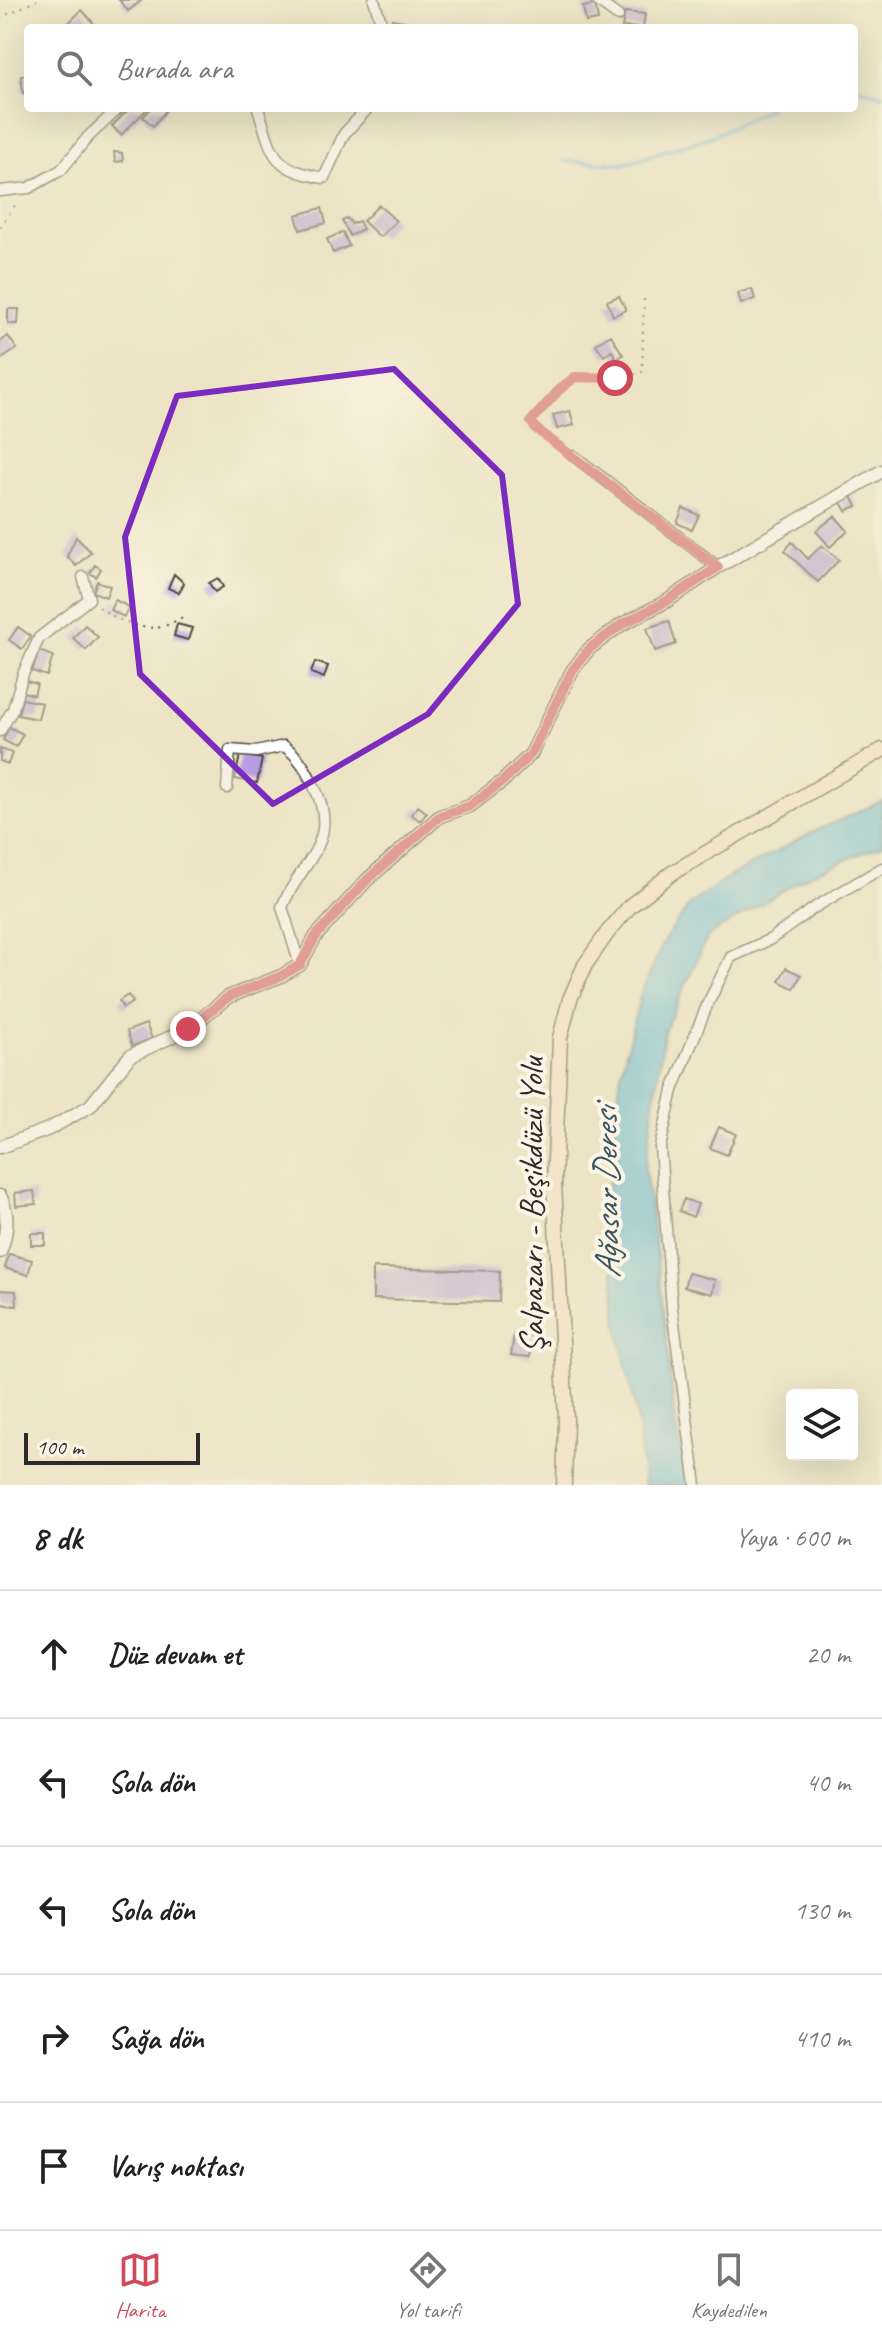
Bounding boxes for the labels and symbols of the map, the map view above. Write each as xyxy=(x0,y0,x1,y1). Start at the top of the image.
route start xyxy=(597,360,633,396)
route end xyxy=(170,1011,206,1047)
street label: Şalpazarı - Beşikdüzü Yolu xyxy=(510,1054,553,1353)
water label: Ağasar Deresi xyxy=(581,1099,630,1279)
scale bar xyxy=(24,1429,200,1465)

